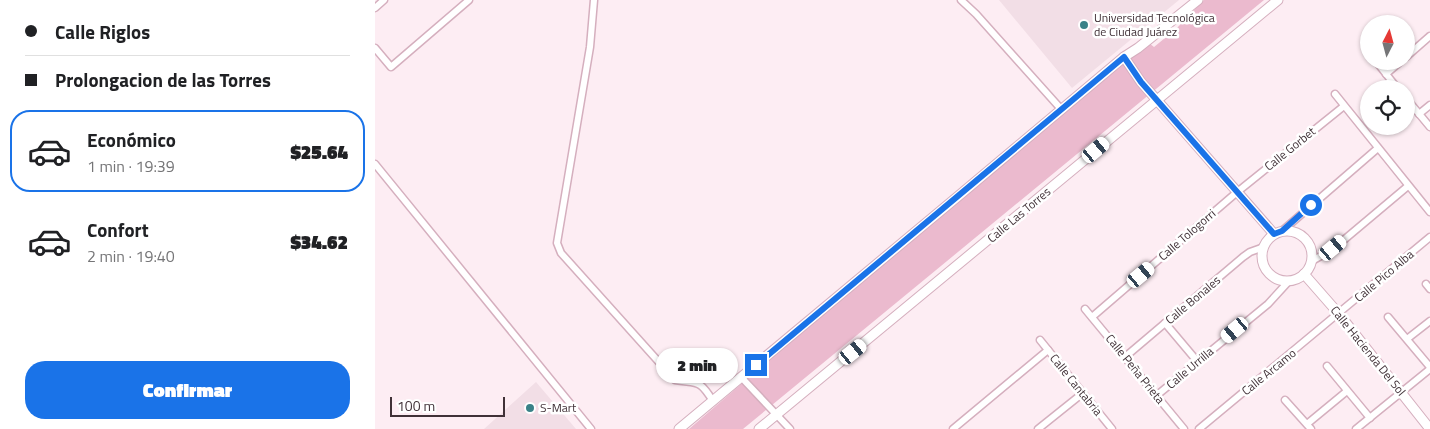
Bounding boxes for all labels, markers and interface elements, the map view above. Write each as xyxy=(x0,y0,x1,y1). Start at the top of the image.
place label: Universidad Tecnológica de Ciudad Juárez xyxy=(1094,8,1215,41)
north arrow xyxy=(1360,15,1415,70)
map controls xyxy=(1360,15,1415,135)
text: Calle Riglos xyxy=(55,17,150,46)
marker: Universidad Tecnológica de Ciudad Juárez xyxy=(1078,19,1090,31)
text: Prolongacion de las Torres xyxy=(55,65,271,94)
button: locate xyxy=(1360,80,1415,135)
street label: Calle Gorbet xyxy=(1260,121,1320,175)
text: Económico xyxy=(87,125,176,154)
icon: car xyxy=(27,129,72,174)
car xyxy=(1079,135,1112,165)
text: $25.64 xyxy=(290,137,348,166)
text: 1 min · 19:39 xyxy=(87,154,175,178)
street label: Calle Las Torres xyxy=(983,182,1055,247)
route start xyxy=(1300,194,1322,216)
street label: Calle Tologorri xyxy=(1154,204,1220,265)
text: Confort xyxy=(87,215,149,244)
icon: car xyxy=(27,219,72,264)
text: $34.62 xyxy=(290,227,348,256)
car xyxy=(1316,233,1349,263)
text: 2 min · 19:40 xyxy=(87,244,175,268)
street label: Calle Pico Alba xyxy=(1350,245,1418,306)
car xyxy=(1124,260,1157,290)
street label: Calle Bonales xyxy=(1161,270,1225,329)
street label: Calle Hacienda Del Sol xyxy=(1326,302,1411,400)
car xyxy=(1218,315,1251,345)
street label: Calle Peña Prieta xyxy=(1101,330,1170,408)
car xyxy=(836,337,869,367)
street label: Calle Urrilla xyxy=(1162,342,1218,393)
street label: Calle Arcamo xyxy=(1237,344,1300,400)
callout: 2 min xyxy=(656,348,739,382)
street label: Calle Cantabria xyxy=(1045,350,1107,420)
text: 2 min xyxy=(677,353,717,377)
route end xyxy=(745,354,767,376)
button: Confirmar xyxy=(25,361,350,419)
scale bar xyxy=(390,394,505,417)
text: 100 m xyxy=(397,395,435,416)
place label: S-Mart xyxy=(540,398,577,417)
marker: S-Mart xyxy=(524,402,536,414)

